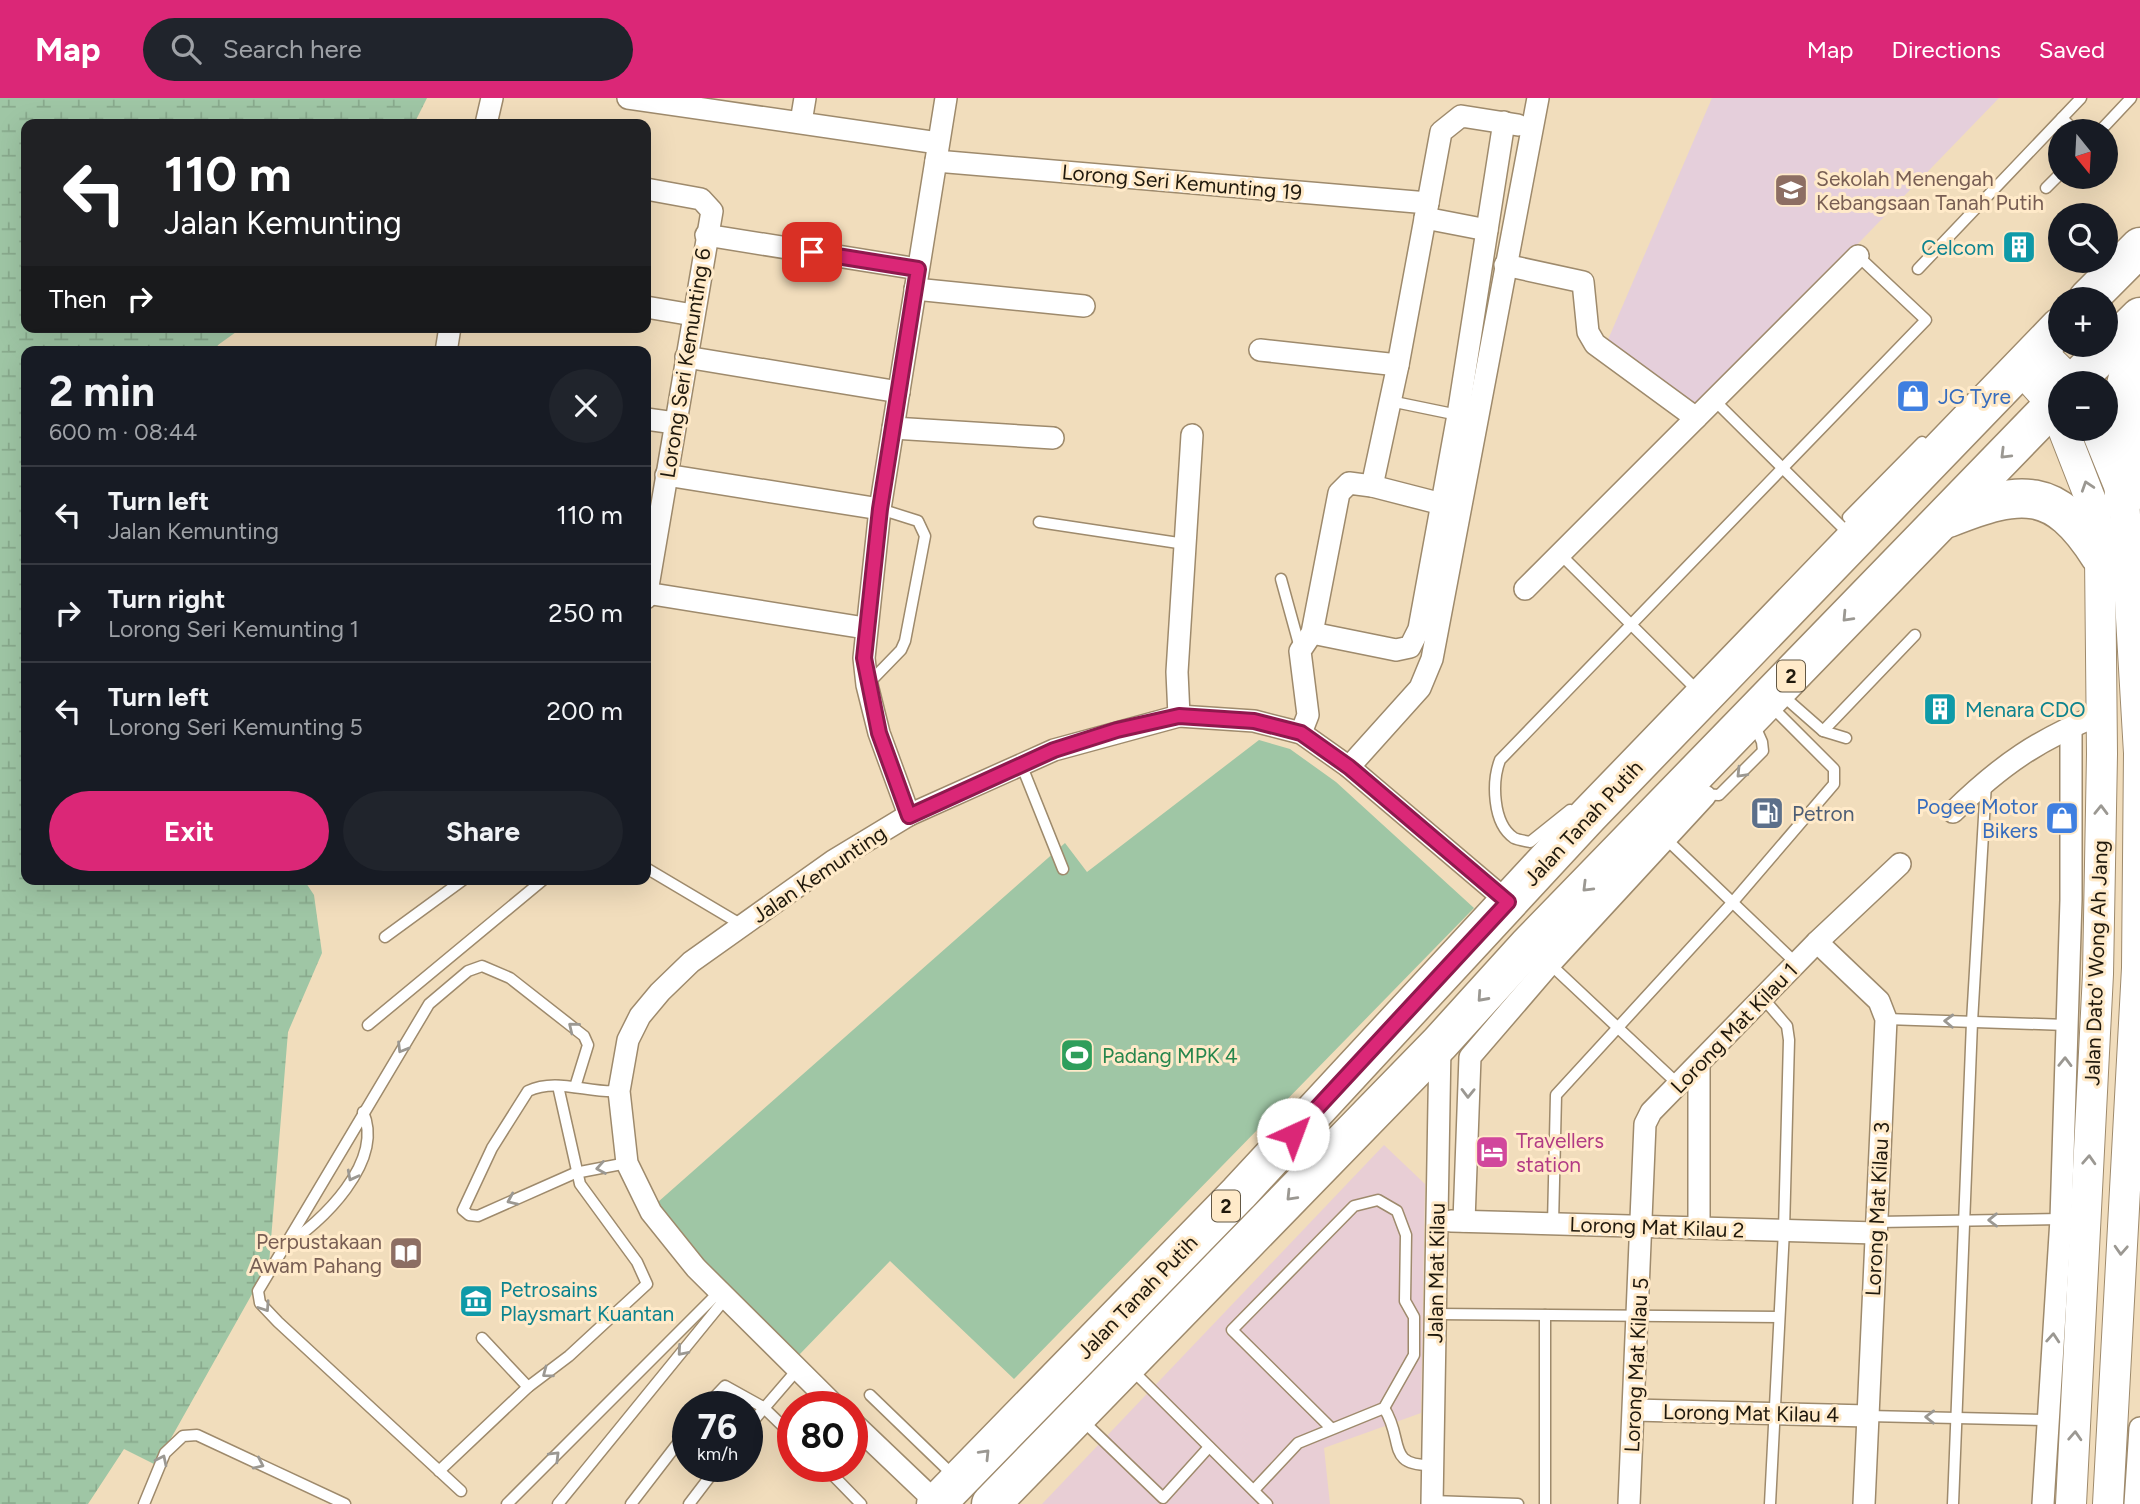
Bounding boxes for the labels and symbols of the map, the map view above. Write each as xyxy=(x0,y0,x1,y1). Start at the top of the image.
north arrow xyxy=(2048,119,2118,189)
street label: Lorong Seri Kemunting 19 xyxy=(1061,159,1303,205)
place label: Sekolah Menengah Kebangsaan Tanah Putih xyxy=(1816,166,2044,215)
school or university icon: Sekolah Menengah Kebangsaan Tanah Putih xyxy=(1772,171,1810,209)
pin xyxy=(782,222,842,282)
building icon: Celcom xyxy=(2000,228,2038,266)
place label: Celcom xyxy=(1921,235,1994,260)
street label: Lorong Seri Kemunting 6 xyxy=(654,246,716,480)
shop icon: JG Tyre xyxy=(1894,377,1932,415)
place label: JG Tyre xyxy=(1938,384,2011,409)
one-way arrow xyxy=(2000,445,2013,458)
one-way arrow xyxy=(2080,480,2095,492)
one-way arrow xyxy=(1842,609,1855,622)
road number: 2 xyxy=(1777,660,1805,692)
building icon: Menara CDO xyxy=(1921,690,1959,728)
place label: Menara CDO xyxy=(1965,697,2086,722)
street label: Jalan Tanah Putih xyxy=(1518,755,1648,891)
one-way arrow xyxy=(1737,765,1750,778)
fuel station icon: Petron xyxy=(1748,794,1786,832)
place label: Pogee Motor Bikers xyxy=(1916,794,2038,843)
shop icon: Pogee Motor Bikers xyxy=(2043,799,2081,837)
place label: Petron xyxy=(1792,801,1854,826)
one-way arrow xyxy=(2093,804,2109,815)
street label: Jalan Kemunting xyxy=(747,820,891,928)
street label: Jalan Dato' Wong Ah Jang xyxy=(2079,840,2113,1086)
one-way arrow xyxy=(1582,879,1595,892)
street label: Lorong Mat Kilau 1 xyxy=(1665,958,1803,1098)
one-way arrow xyxy=(1478,989,1490,1002)
one-way arrow xyxy=(1943,1014,1954,1029)
one-way arrow xyxy=(568,1022,580,1035)
sports icon: Padang MPK 4 xyxy=(1058,1036,1096,1074)
one-way arrow xyxy=(397,1040,410,1053)
place label: Padang MPK 4 xyxy=(1102,1043,1238,1068)
one-way arrow xyxy=(2057,1056,2073,1067)
one-way arrow xyxy=(1460,1088,1475,1099)
position arrow xyxy=(1256,1097,1330,1171)
street label: Lorong Mat Kilau 3 xyxy=(1860,1121,1894,1297)
place label: Travellers station xyxy=(1516,1128,1604,1177)
hotel icon: Travellers station xyxy=(1473,1133,1511,1171)
one-way arrow xyxy=(2082,1154,2097,1165)
one-way arrow xyxy=(595,1160,607,1175)
one-way arrow xyxy=(347,1168,361,1181)
one-way arrow xyxy=(1286,1188,1299,1201)
road number: 2 xyxy=(1212,1190,1240,1222)
one-way arrow xyxy=(507,1192,519,1206)
street label: Jalan Mat Kilau xyxy=(1422,1203,1450,1343)
street label: Lorong Mat Kilau 2 xyxy=(1569,1211,1745,1243)
one-way arrow xyxy=(1987,1212,1998,1228)
place label: Perpustakaan Awam Pahang xyxy=(249,1229,382,1278)
street label: Jalan Tanah Putih xyxy=(1072,1230,1202,1364)
library icon: Perpustakaan Awam Pahang xyxy=(387,1234,425,1272)
one-way arrow xyxy=(2114,1245,2129,1256)
place label: Petrosains Playsmart Kuantan xyxy=(500,1277,674,1326)
street label: Lorong Mat Kilau 5 xyxy=(1619,1277,1653,1453)
museum icon: Petrosains Playsmart Kuantan xyxy=(457,1282,495,1320)
one-way arrow xyxy=(257,1299,270,1312)
one-way arrow xyxy=(2045,1332,2060,1343)
one-way arrow xyxy=(678,1343,690,1356)
one-way arrow xyxy=(542,1364,555,1377)
speed limit sign: 80 xyxy=(777,1391,868,1482)
street label: Lorong Mat Kilau 4 xyxy=(1663,1399,1839,1427)
one-way arrow xyxy=(1924,1409,1935,1425)
one-way arrow xyxy=(2067,1430,2082,1441)
one-way arrow xyxy=(976,1449,989,1462)
one-way arrow xyxy=(547,1451,560,1464)
one-way arrow xyxy=(154,1455,168,1467)
one-way arrow xyxy=(252,1456,264,1470)

